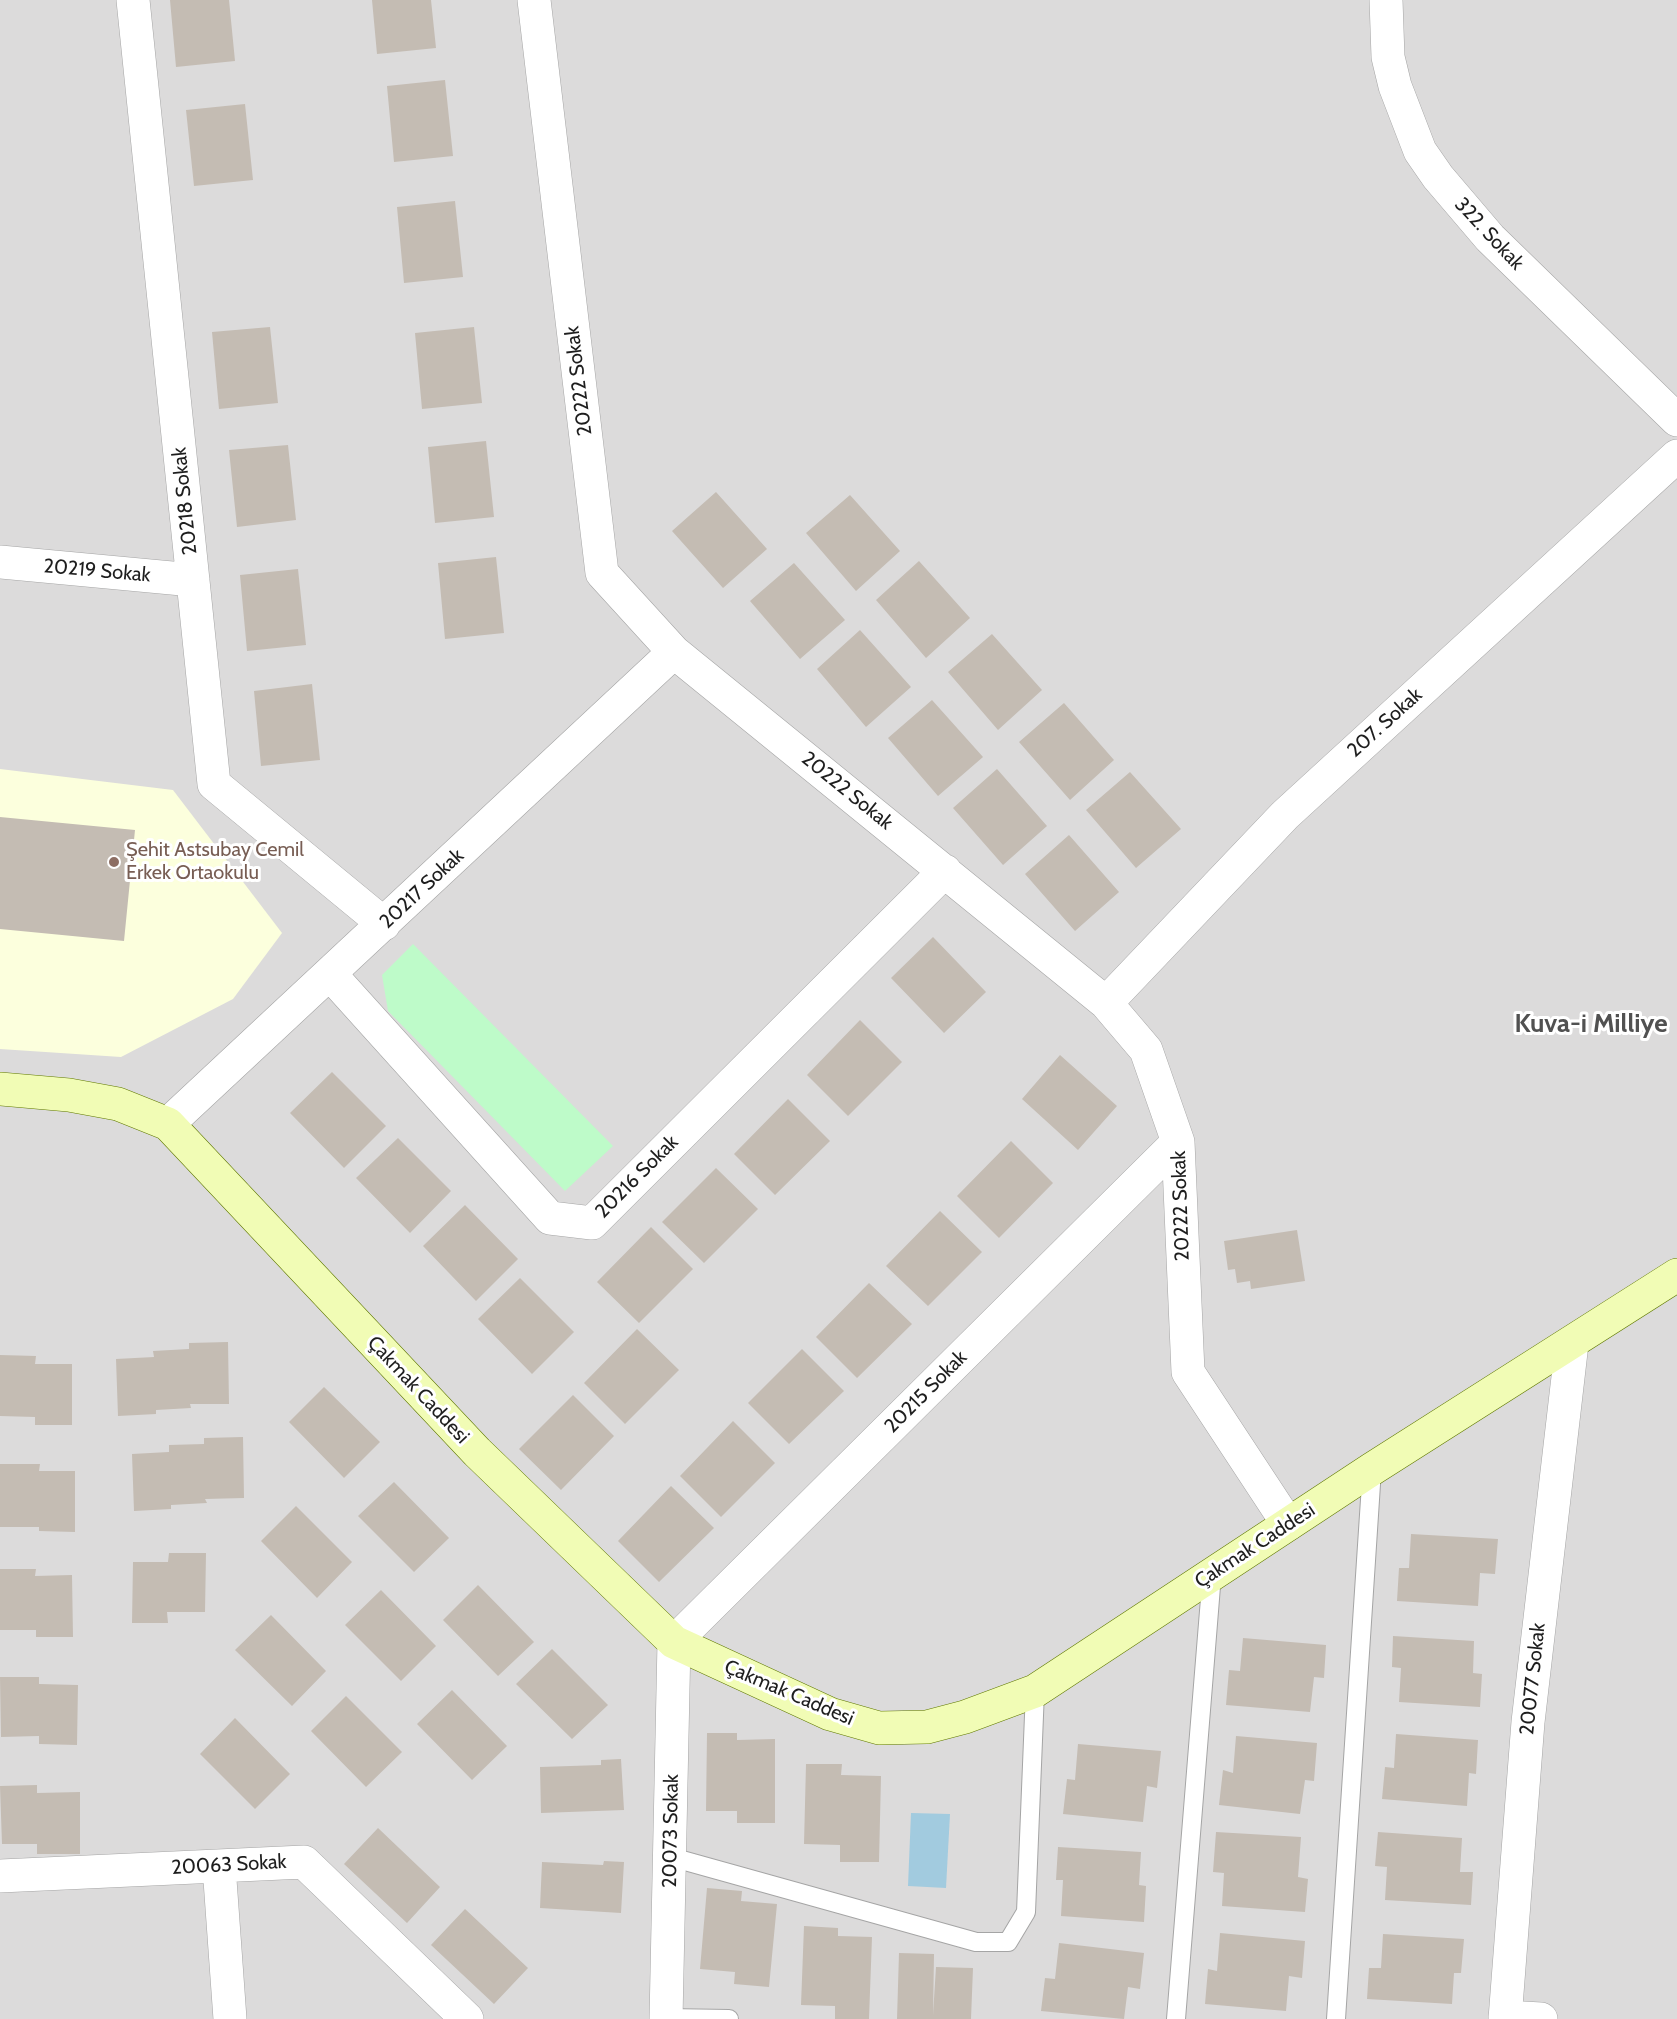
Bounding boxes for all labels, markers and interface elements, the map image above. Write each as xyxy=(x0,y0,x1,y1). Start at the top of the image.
street label: 322. Sokak xyxy=(1449,193,1529,275)
street label: 20222 Sokak xyxy=(560,325,598,437)
street label: 20218 Sokak xyxy=(167,446,203,556)
street label: 20219 Sokak xyxy=(42,554,152,588)
street label: 207. Sokak xyxy=(1343,683,1427,763)
street label: 20222 Sokak xyxy=(797,747,897,835)
place label: Şehit Astsubay Cemil Erkek Ortaokulu xyxy=(126,838,304,885)
street label: 20217 Sokak xyxy=(375,844,469,934)
marker: Şehit Astsubay Cemil Erkek Ortaokulu xyxy=(107,855,121,869)
district label: Kuva-i̇ Milliye xyxy=(1514,1008,1668,1040)
street label: 20216 Sokak xyxy=(591,1131,683,1223)
street label: 20222 Sokak xyxy=(1167,1150,1195,1262)
street label: Çakmak Caddesi xyxy=(362,1331,474,1449)
street label: 20215 Sokak xyxy=(880,1346,972,1438)
street label: Çakmak Caddesi xyxy=(1190,1498,1320,1594)
street label: 20077 Sokak xyxy=(1515,1622,1551,1736)
street label: Çakmak Caddesi xyxy=(721,1655,857,1731)
street label: 20073 Sokak xyxy=(658,1774,684,1888)
street label: 20063 Sokak xyxy=(171,1850,287,1880)

